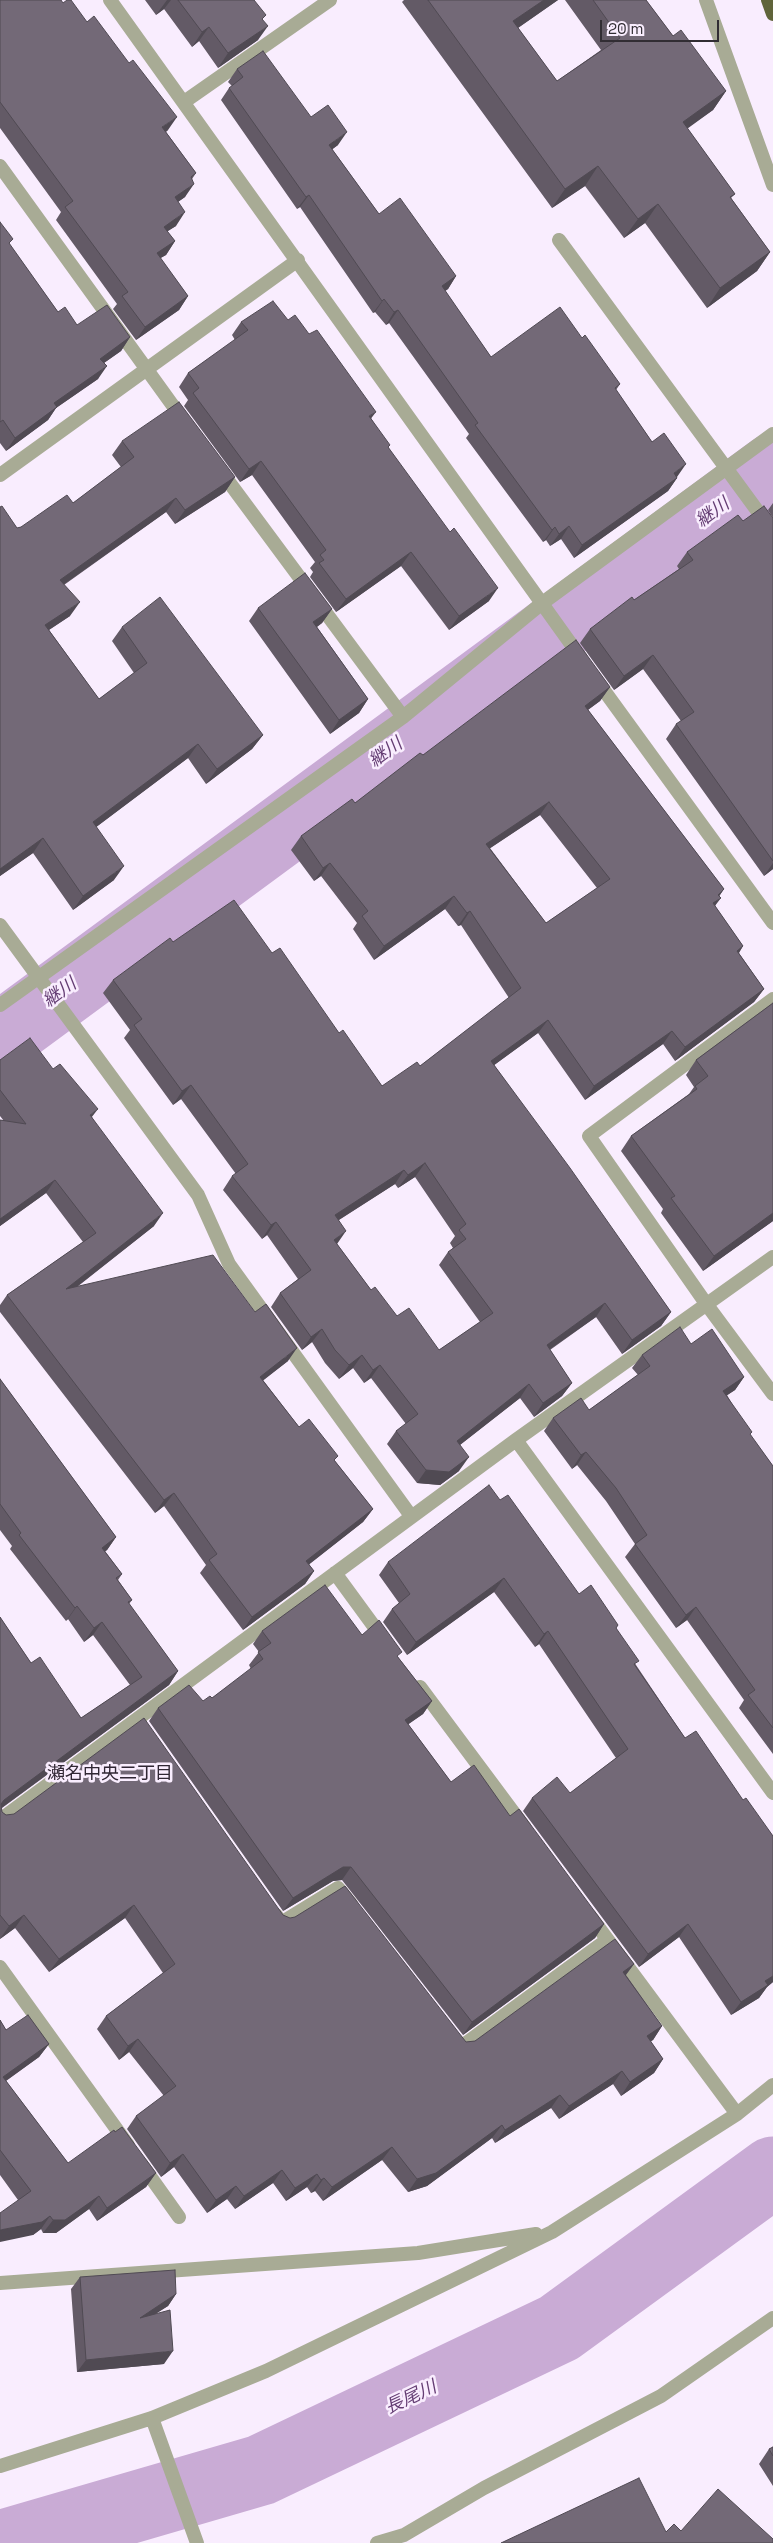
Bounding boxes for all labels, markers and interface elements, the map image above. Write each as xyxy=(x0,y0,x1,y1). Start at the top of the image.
scale bar xyxy=(603,10,722,42)
text: 20 m xyxy=(608,19,643,38)
water label: 継川 xyxy=(692,494,734,532)
water label: 継川 xyxy=(365,734,407,772)
water label: 継川 xyxy=(39,974,81,1012)
district label: 瀬名中央二丁目 xyxy=(47,1763,173,1785)
water label: 長尾川 xyxy=(382,2377,440,2419)

